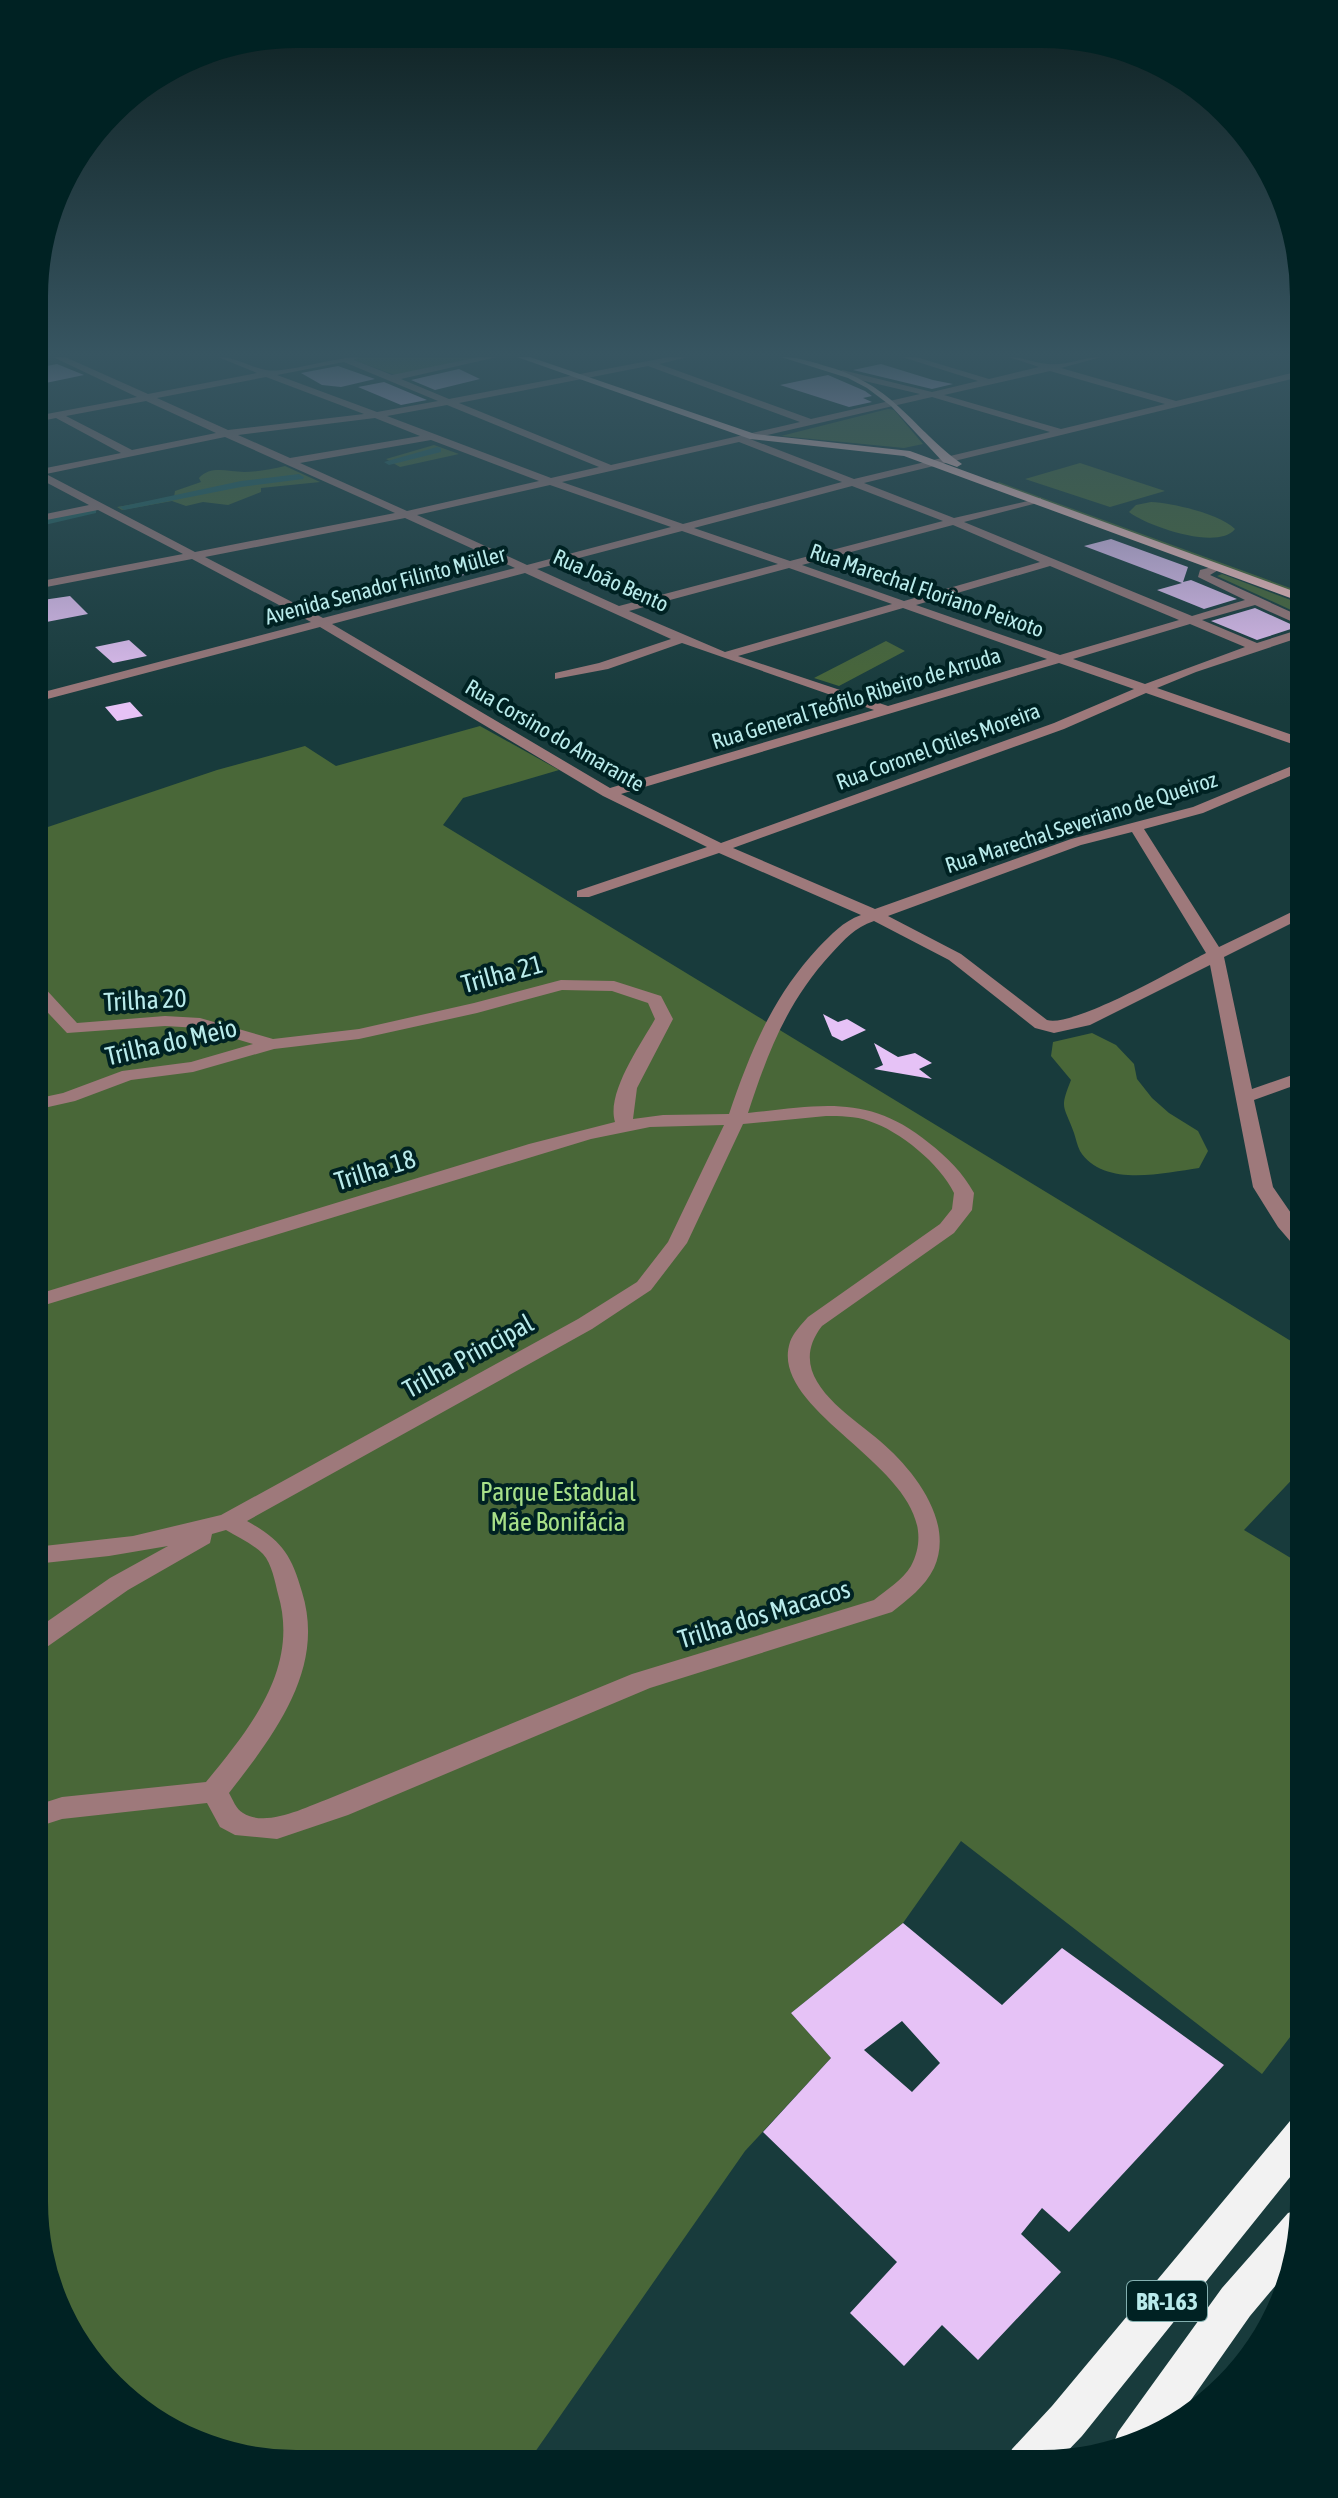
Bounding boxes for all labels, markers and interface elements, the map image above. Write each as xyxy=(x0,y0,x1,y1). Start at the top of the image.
street label: Rua Marechal Floriano Peixoto xyxy=(807,538,1047,642)
street label: Avenida Senador Filinto Müller xyxy=(262,540,508,630)
street label: Rua João Bento xyxy=(549,543,673,617)
street label: Rua General Teófilo Ribeiro de Arruda xyxy=(708,642,1004,754)
street label: Rua Corsino do Amarante xyxy=(461,673,649,797)
street label: Rua Coronel Otiles Moreira xyxy=(833,697,1043,795)
street label: Rua Marechal Severiano de Queiroz xyxy=(942,766,1220,878)
street label: Trilha 21 xyxy=(458,949,546,999)
street label: Trilha 20 xyxy=(103,983,187,1017)
street label: Trilha do Meio xyxy=(102,1012,240,1072)
street label: Trilha 18 xyxy=(331,1144,419,1196)
street label: Trilha Principal xyxy=(398,1308,539,1404)
park label: Parque Estadual Mãe Bonifácia xyxy=(480,1477,636,1537)
street label: Trilha dos Macacos xyxy=(674,1574,854,1654)
road number: BR-163 xyxy=(1127,2281,1207,2321)

